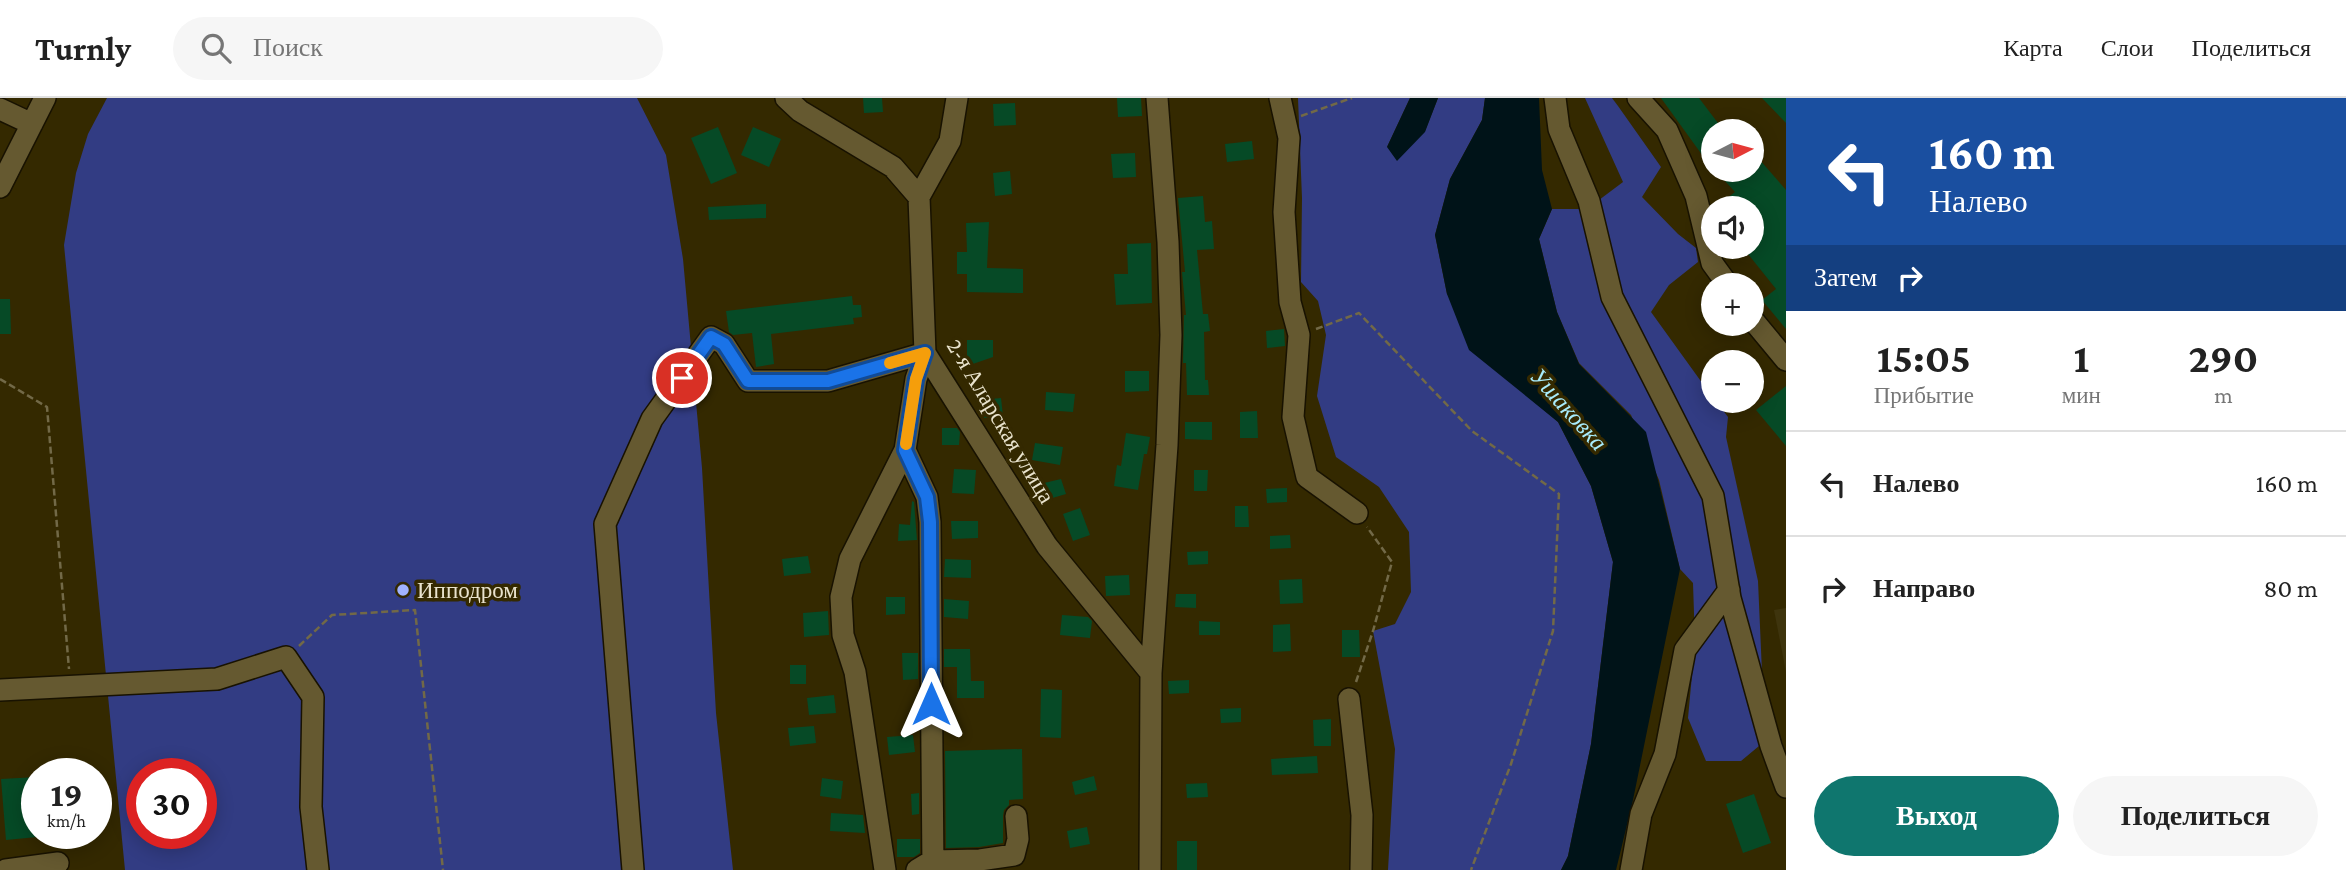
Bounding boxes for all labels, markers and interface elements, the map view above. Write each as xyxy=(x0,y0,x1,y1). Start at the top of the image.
search box xyxy=(173,17,663,80)
icon: search xyxy=(197,29,235,67)
text: Turnly xyxy=(35,30,131,67)
text: Поиск xyxy=(253,33,323,62)
text: Карта xyxy=(2003,34,2063,61)
text: Слои xyxy=(2101,34,2154,61)
text: Поделиться xyxy=(2192,34,2311,61)
north arrow xyxy=(1701,119,1764,182)
map controls xyxy=(1701,119,1764,413)
text: 160 m xyxy=(1929,125,2055,180)
icon: left xyxy=(1814,126,1905,217)
text: Налево xyxy=(1929,183,2028,219)
button: sound xyxy=(1701,196,1764,259)
icon: right xyxy=(1891,259,1929,297)
text: Затем xyxy=(1814,263,1877,292)
button: + xyxy=(1701,273,1764,336)
street label: 2-я Аларская улица xyxy=(942,334,1060,508)
text: 15:05 xyxy=(1877,334,1971,381)
text: 1 xyxy=(2073,334,2089,381)
text: 290 xyxy=(2189,334,2258,381)
pin xyxy=(652,348,712,408)
button: − xyxy=(1701,350,1764,413)
icon: arrive xyxy=(663,359,701,397)
water label: Ушаковка xyxy=(1525,362,1613,456)
text: Прибытие xyxy=(1874,382,1974,408)
text: мин xyxy=(2062,382,2101,408)
text: m xyxy=(2214,382,2233,408)
icon: left xyxy=(1814,465,1852,503)
text: Налево xyxy=(1873,469,1959,498)
text: 160 m xyxy=(2256,469,2318,498)
icon: right xyxy=(1814,570,1852,608)
text: Направо xyxy=(1873,574,1975,603)
text: 80 m xyxy=(2264,574,2318,603)
place label: Ипподром xyxy=(417,577,518,603)
marker: Ипподром xyxy=(395,582,411,598)
position arrow xyxy=(894,667,968,741)
speed limit sign: 30 xyxy=(126,758,217,849)
text: 19 xyxy=(50,775,83,814)
button: Выход xyxy=(1814,776,2059,856)
button: Поделиться xyxy=(2073,776,2318,856)
text: km/h xyxy=(47,811,86,831)

